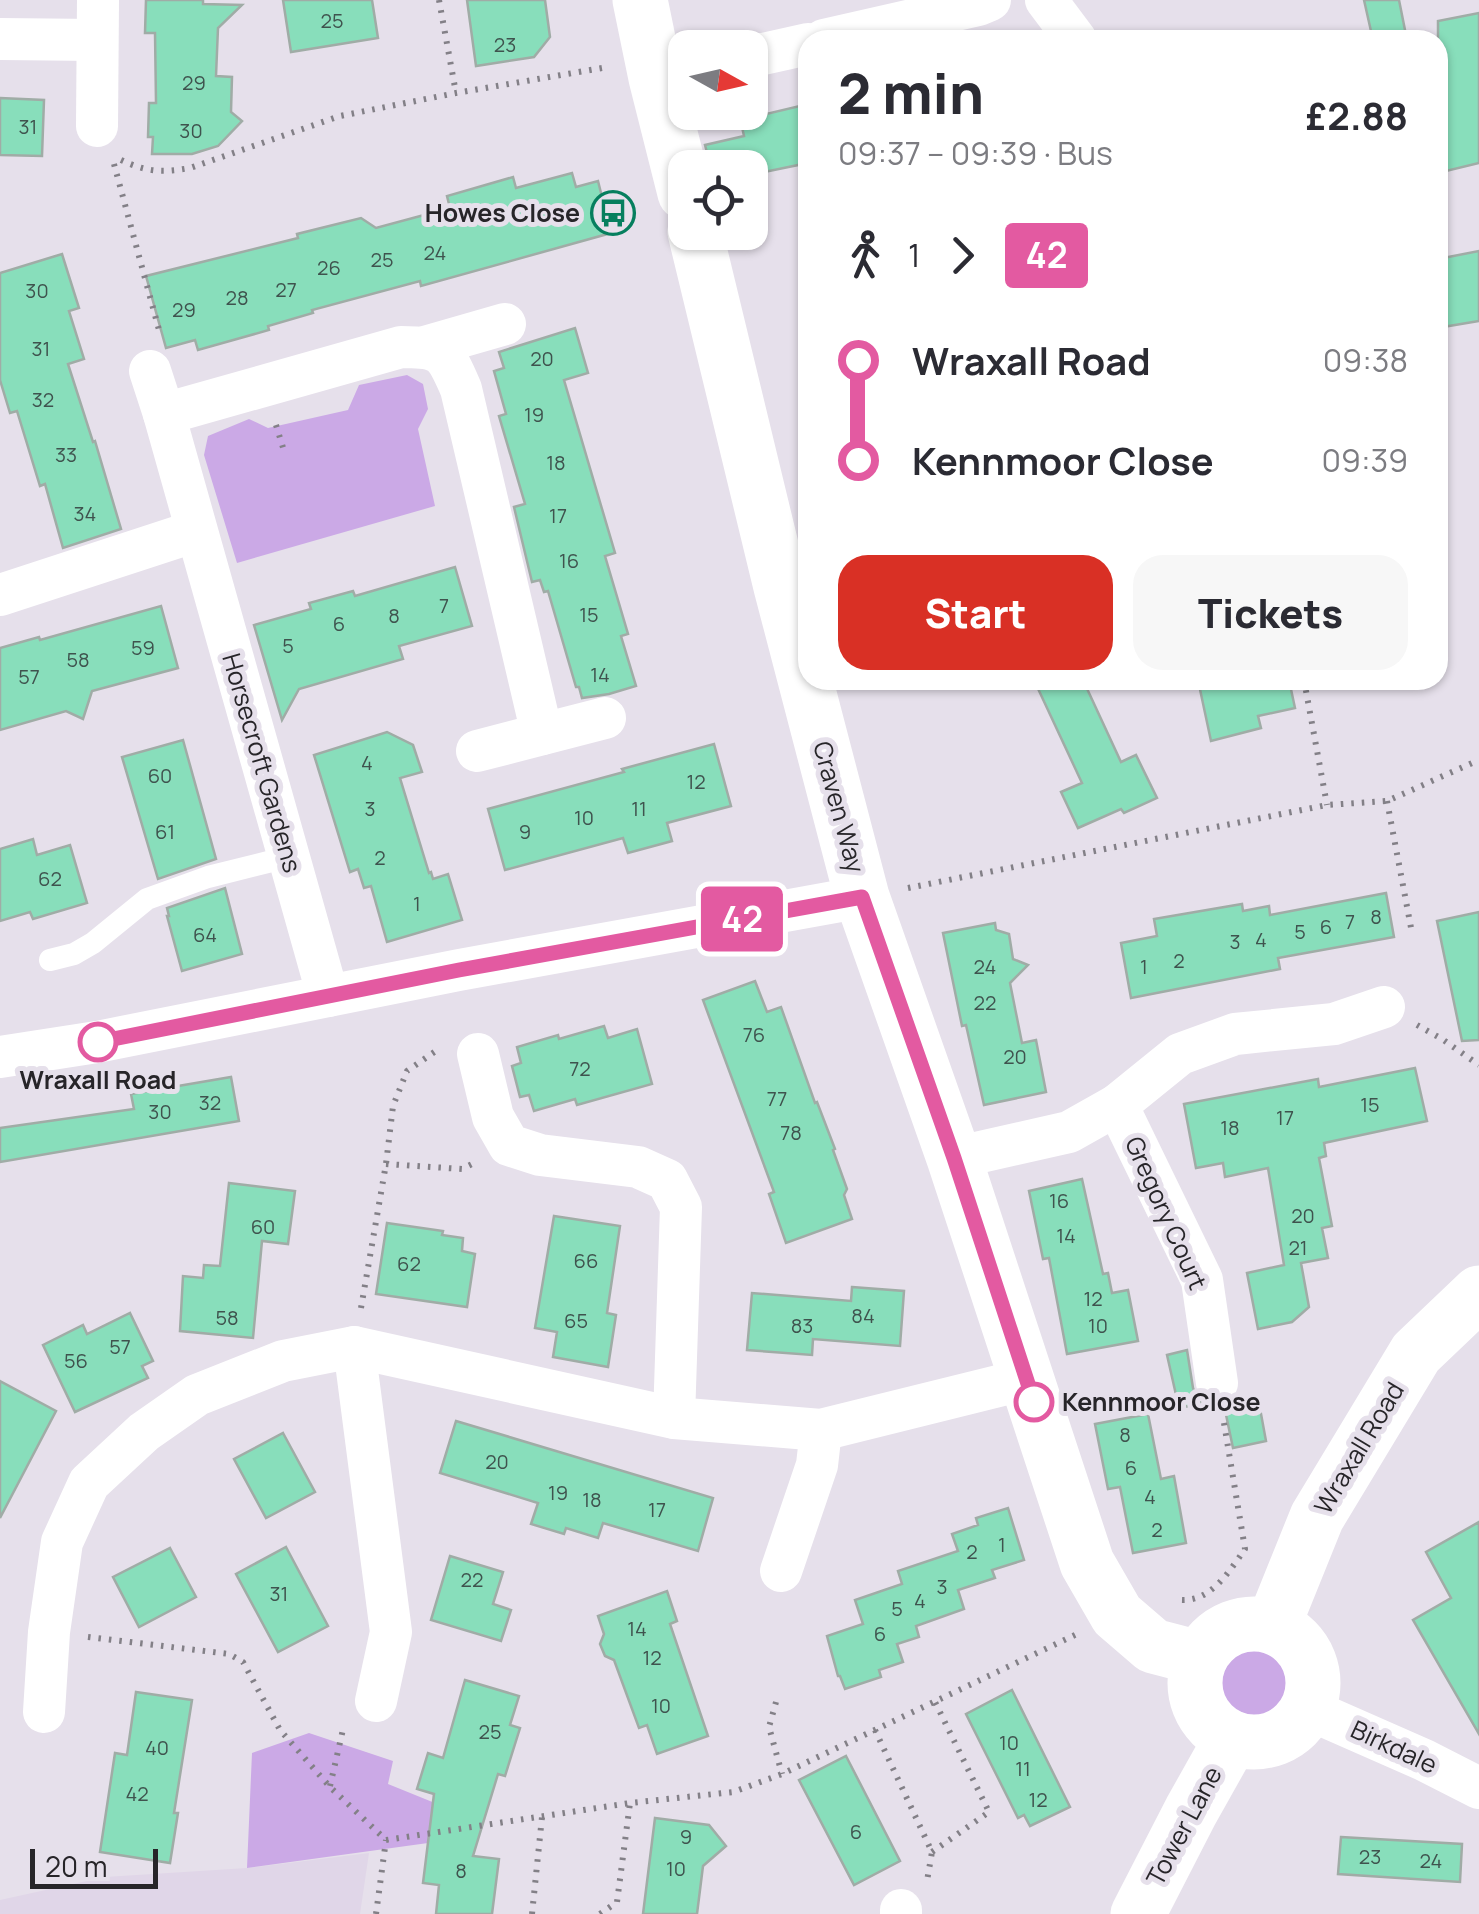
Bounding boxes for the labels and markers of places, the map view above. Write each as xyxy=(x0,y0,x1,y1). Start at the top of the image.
bus stop icon: Howes Close xyxy=(590,190,636,236)
place label: Howes Close xyxy=(425,195,580,230)
marker: Wraxall Road xyxy=(79,1023,117,1061)
place label: Wraxall Road xyxy=(19,1062,177,1097)
marker: Kennmoor Close xyxy=(1015,1383,1053,1421)
place label: Kennmoor Close xyxy=(1062,1384,1260,1419)

